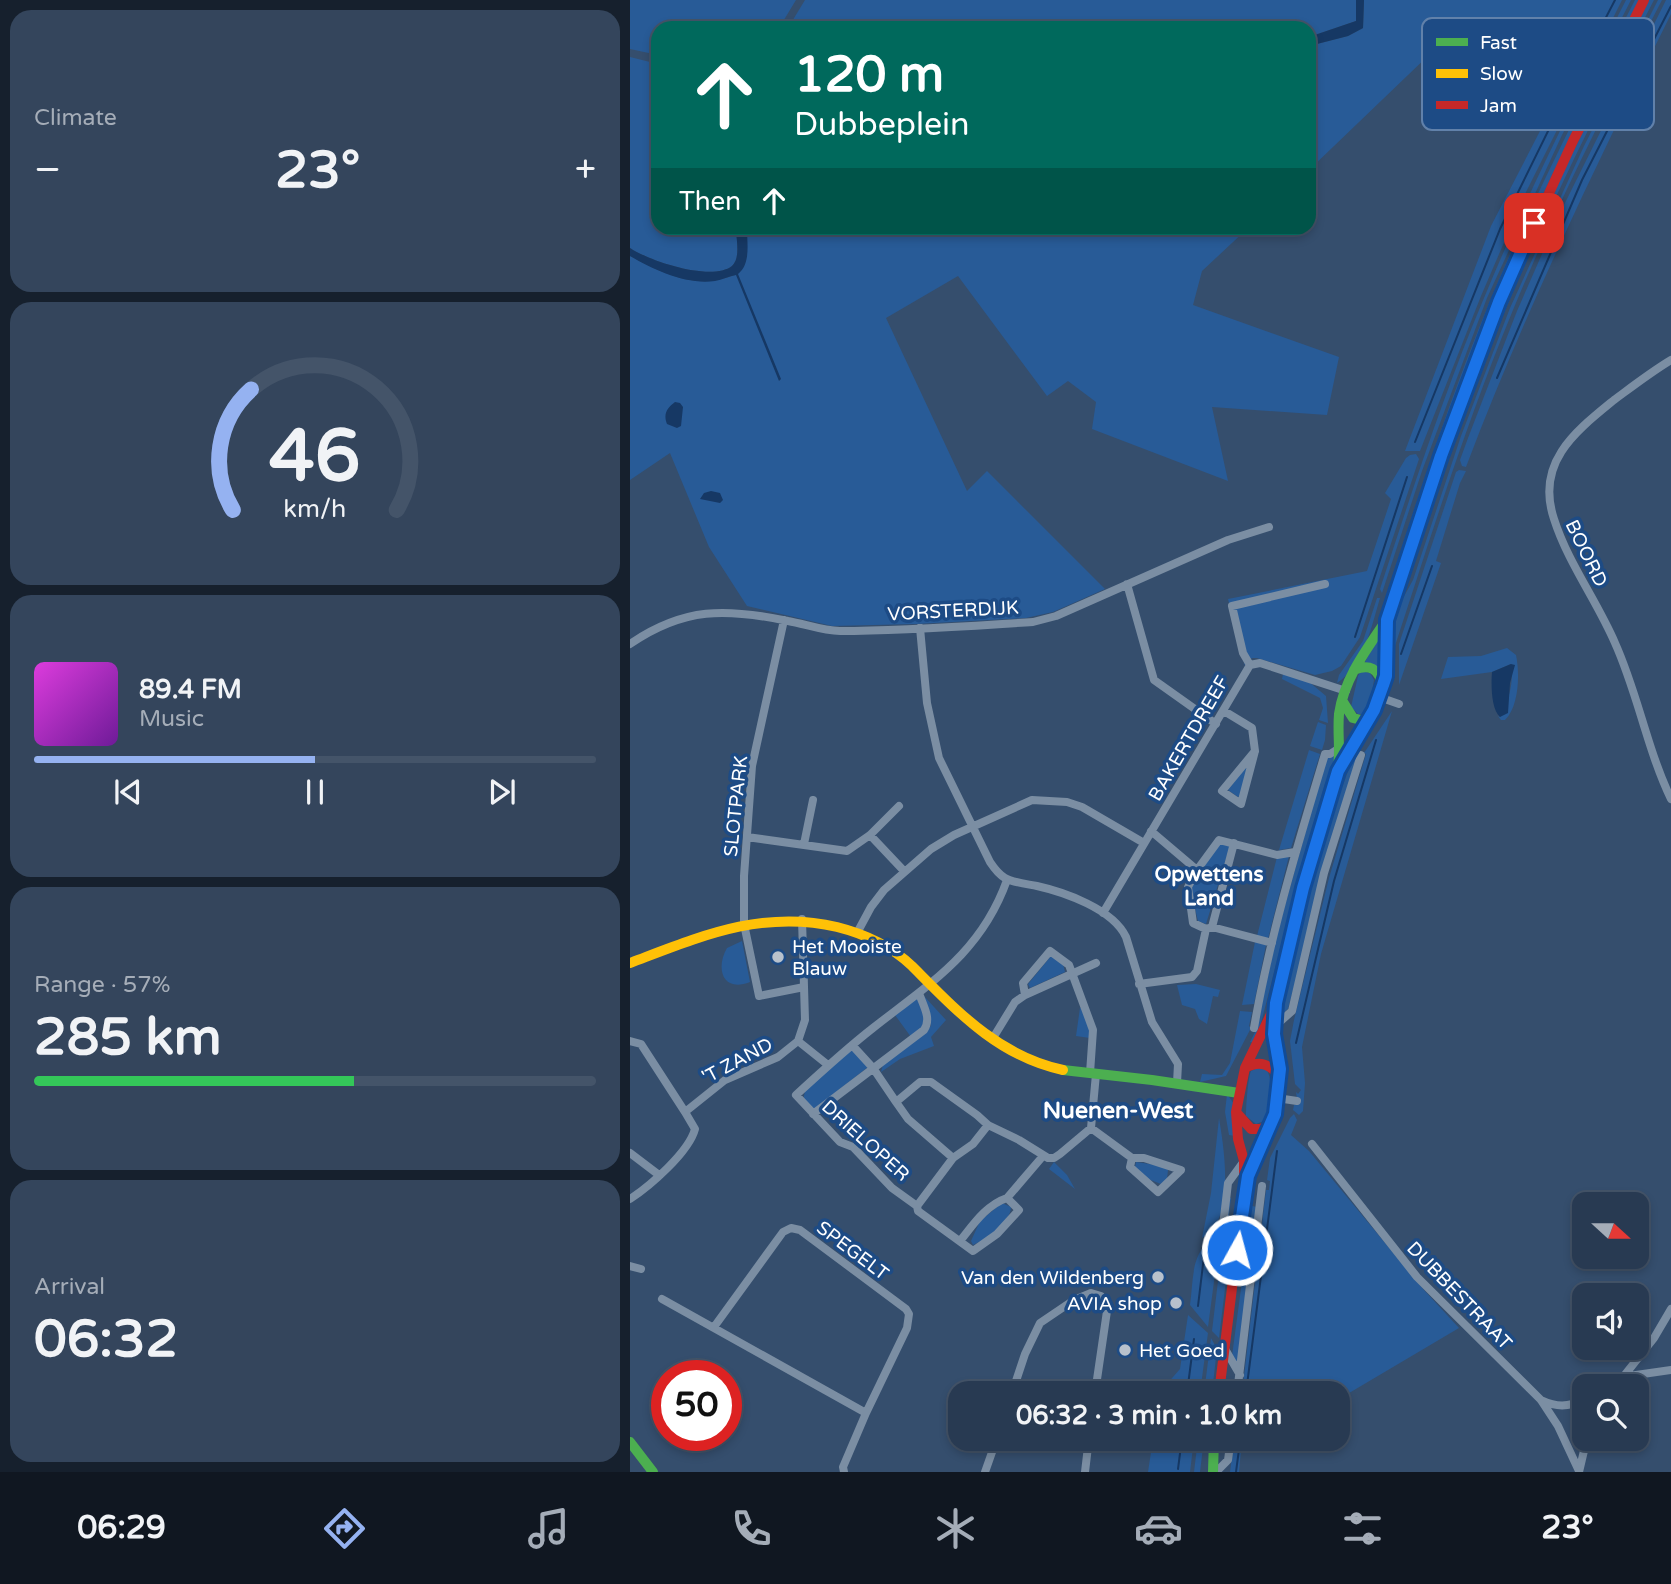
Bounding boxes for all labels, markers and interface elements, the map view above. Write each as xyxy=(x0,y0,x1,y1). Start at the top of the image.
legend xyxy=(1422,18,1654,130)
text: Fast xyxy=(1480,32,1517,54)
text: 120 m xyxy=(794,46,944,105)
icon: ahead xyxy=(679,49,770,140)
text: Slow xyxy=(1480,63,1523,85)
text: Jam xyxy=(1480,95,1517,117)
text: Climate xyxy=(34,104,117,132)
text: Dubbeplein xyxy=(794,106,970,144)
text: 23° xyxy=(275,139,360,202)
text: − xyxy=(34,147,61,193)
text: + xyxy=(575,147,596,193)
icon: ahead xyxy=(755,182,793,220)
text: Then xyxy=(679,186,741,217)
pin xyxy=(1504,193,1564,253)
icon: arrive xyxy=(1515,204,1553,242)
text: 46 xyxy=(269,413,361,501)
text: km/h xyxy=(284,493,346,523)
street label: BOORD xyxy=(1560,516,1612,591)
street label: VORSTERDIJK xyxy=(887,597,1019,625)
street label: BAKERTDREEF xyxy=(1144,672,1234,805)
text: 89.4 FM xyxy=(139,674,242,705)
text: Music xyxy=(139,705,204,733)
street label: SLOTPARK xyxy=(720,754,752,858)
icon: previous xyxy=(109,773,147,811)
icon: pause xyxy=(296,773,334,811)
icon: next xyxy=(483,773,521,811)
district label: Opwettens Land xyxy=(1155,862,1264,911)
place label: Het Mooiste Blauw xyxy=(792,936,902,980)
marker: Het Mooiste Blauw xyxy=(770,949,786,965)
text: Range · 57% xyxy=(34,971,170,999)
text: 285 km xyxy=(34,1006,222,1069)
street label: 'T ZAND xyxy=(699,1033,776,1089)
street label: DRIELOPER xyxy=(817,1096,914,1186)
district label: Nuenen-West xyxy=(1043,1097,1193,1125)
north arrow xyxy=(1572,1192,1648,1269)
map controls xyxy=(1572,1192,1649,1451)
position arrow xyxy=(1200,1213,1274,1287)
street label: SPEGELT xyxy=(812,1217,893,1285)
street label: DUBBESTRAAT xyxy=(1402,1237,1517,1355)
place label: Van den Wildenberg xyxy=(961,1267,1144,1289)
marker: Van den Wildenberg xyxy=(1150,1269,1166,1285)
text: Arrival xyxy=(34,1273,105,1301)
button: sound xyxy=(1572,1283,1649,1360)
place label: AVIA shop xyxy=(1067,1293,1162,1315)
marker: AVIA shop xyxy=(1168,1295,1184,1311)
text: 06:32 xyxy=(34,1308,178,1371)
place label: Het Goed xyxy=(1139,1340,1225,1362)
marker: Het Goed xyxy=(1117,1342,1133,1358)
speed limit sign: 50 xyxy=(651,1360,742,1451)
button: search xyxy=(1572,1374,1649,1451)
text: 06:32 · 3 min · 1.0 km xyxy=(1016,1400,1282,1431)
icon: directions xyxy=(320,1504,369,1553)
icon: music xyxy=(524,1504,573,1553)
icon: phone xyxy=(727,1504,776,1553)
icon: climate xyxy=(931,1504,980,1553)
icon: car xyxy=(1134,1504,1183,1553)
icon: filters xyxy=(1338,1504,1387,1553)
text: 06:29 xyxy=(77,1509,166,1547)
text: 23° xyxy=(1541,1509,1594,1547)

